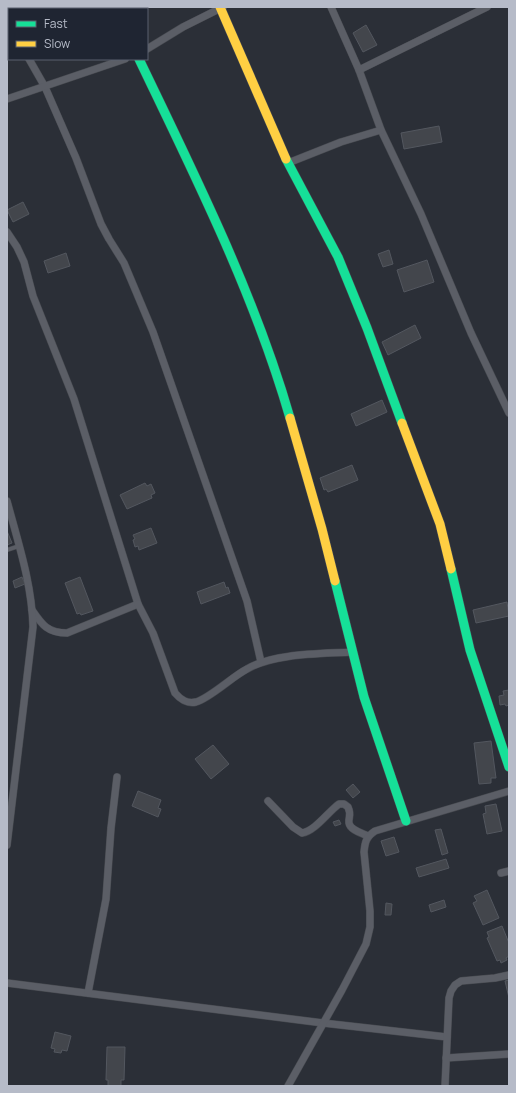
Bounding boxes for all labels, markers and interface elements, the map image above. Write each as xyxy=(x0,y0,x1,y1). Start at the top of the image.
legend xyxy=(8,8,148,60)
text: Fast xyxy=(44,15,68,32)
text: Slow xyxy=(44,35,70,52)

